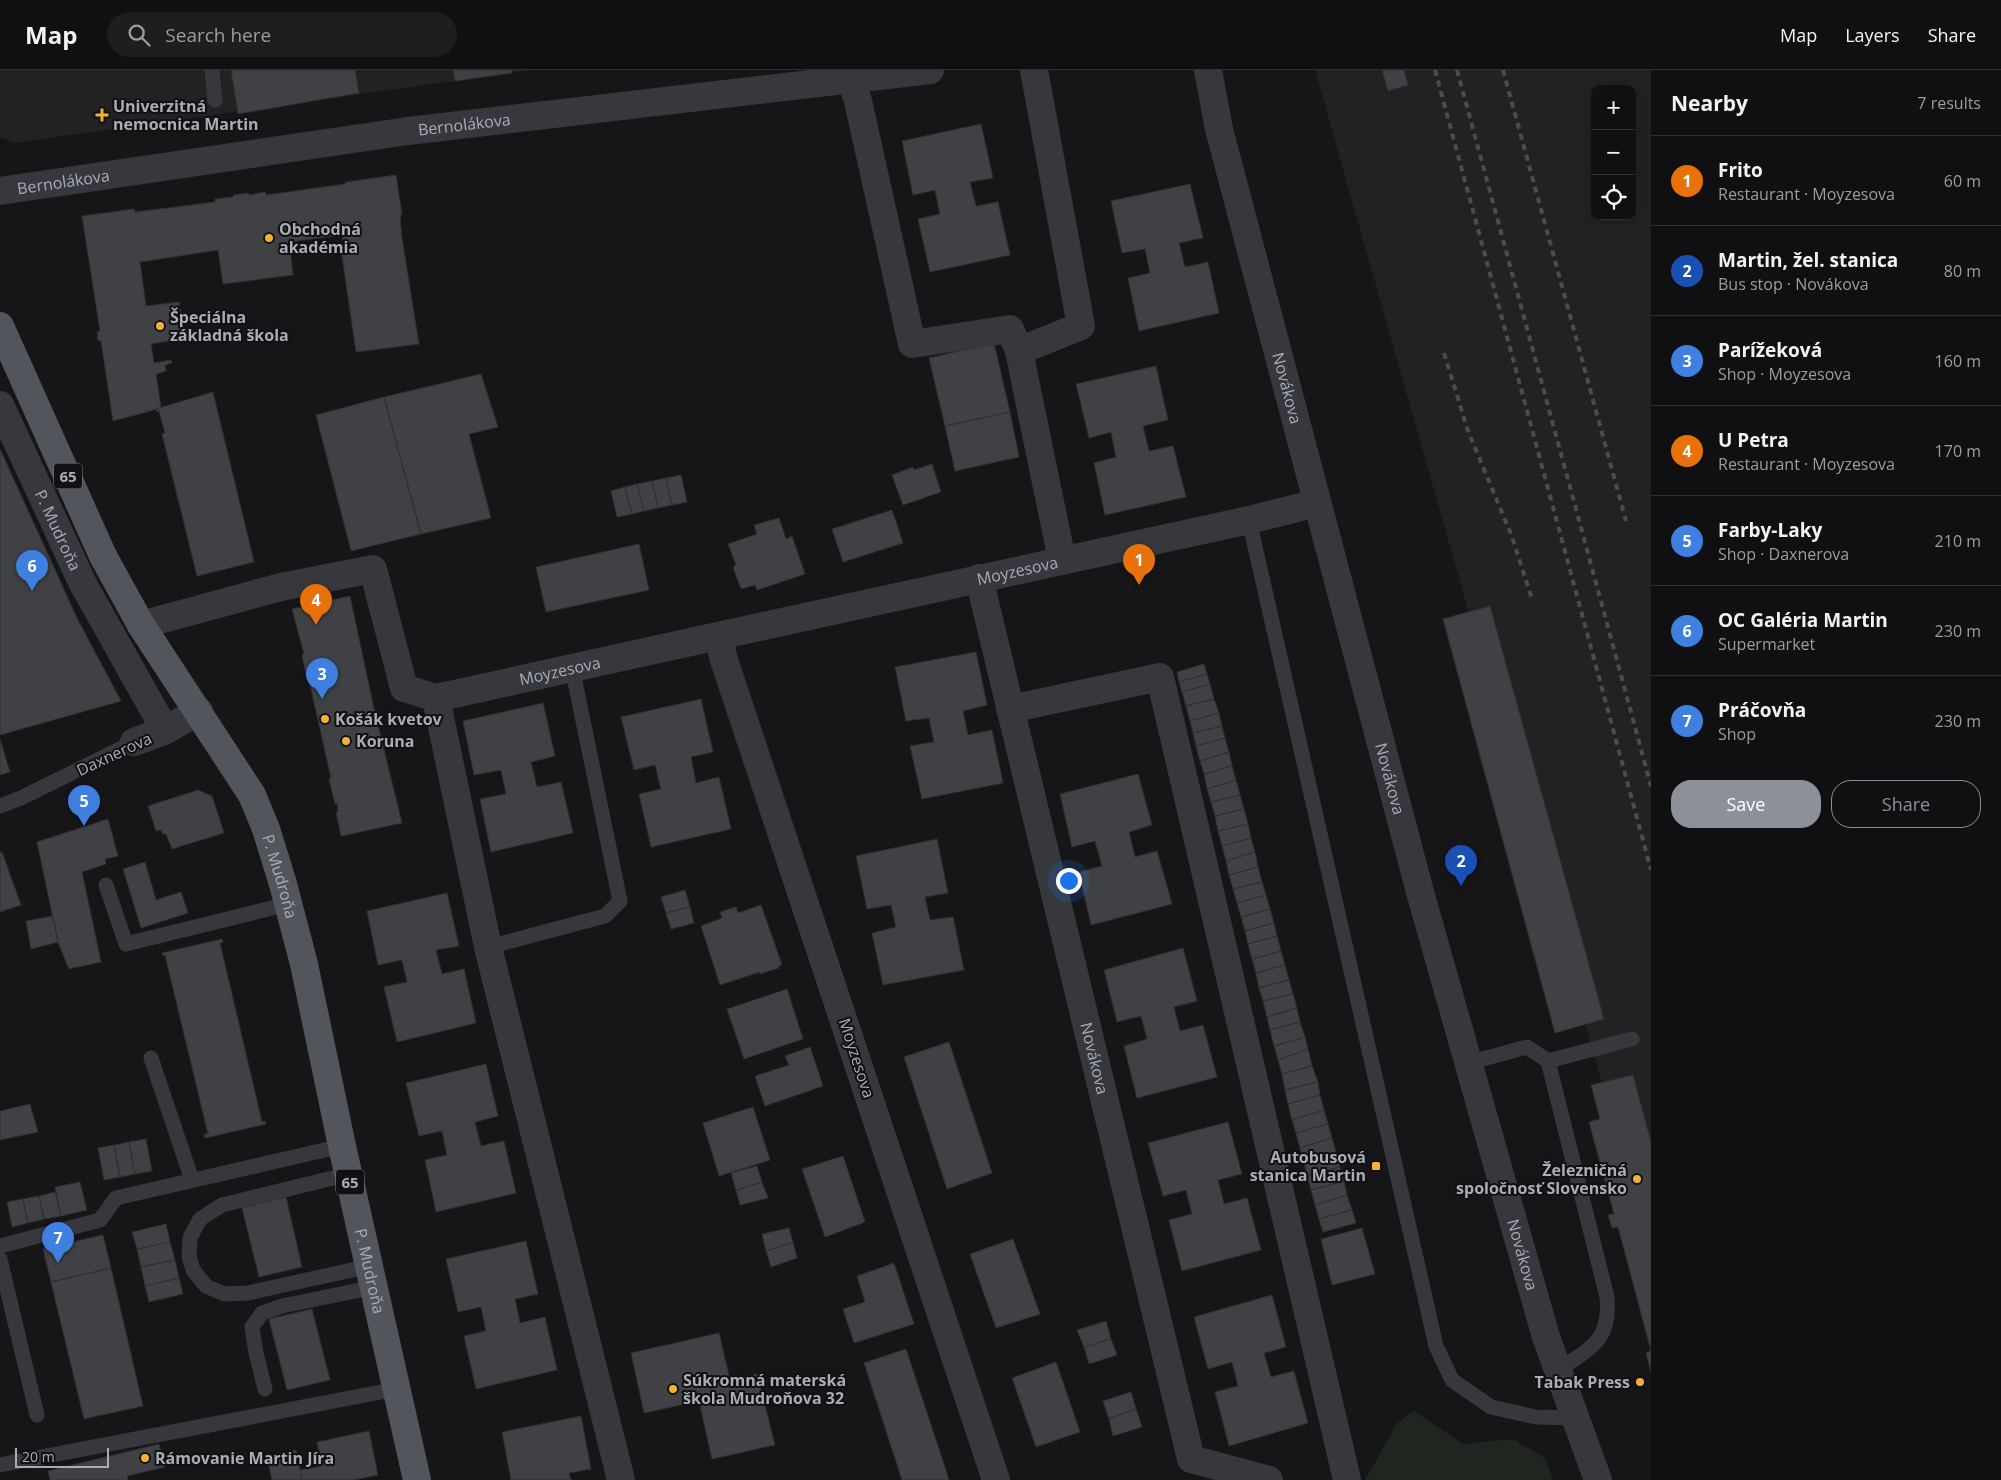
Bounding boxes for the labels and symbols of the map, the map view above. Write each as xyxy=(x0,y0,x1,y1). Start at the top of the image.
place label: Univerzitná nemocnica Martin xyxy=(113,95,259,135)
marker: Univerzitná nemocnica Martin xyxy=(95,108,109,122)
street label: Bernolákova xyxy=(417,108,512,141)
street label: Bernolákova xyxy=(16,164,111,199)
place label: Obchodná akadémia xyxy=(279,218,361,258)
marker: Obchodná akadémia xyxy=(263,232,275,244)
place label: Špeciálna základná škola xyxy=(170,306,289,346)
marker: Špeciálna základná škola xyxy=(154,320,166,332)
street label: Novákova xyxy=(1267,350,1307,426)
road number: 65 xyxy=(54,464,82,488)
street label: P. Mudroňa xyxy=(30,486,86,574)
pin: 1 xyxy=(1123,544,1155,585)
pin: 6 xyxy=(16,550,48,591)
street label: Moyzesova xyxy=(975,551,1060,590)
pin: 4 xyxy=(300,584,332,625)
street label: Moyzesova xyxy=(517,651,602,690)
pin: 3 xyxy=(306,658,338,699)
place label: Košák kvetov xyxy=(335,708,443,730)
marker: Košák kvetov xyxy=(319,713,331,725)
street label: Daxnerova xyxy=(73,727,155,781)
place label: Koruna xyxy=(356,730,415,752)
marker: Koruna xyxy=(340,735,352,747)
street label: Novákova xyxy=(1370,740,1410,817)
pin: 5 xyxy=(68,785,100,826)
street label: P. Mudroňa xyxy=(257,831,303,921)
pin: 2 xyxy=(1445,845,1477,886)
your location xyxy=(1056,868,1082,894)
street label: Moyzesova xyxy=(834,1015,880,1101)
street label: Novákova xyxy=(1075,1020,1114,1097)
place label: Autobusová stanica Martin xyxy=(1250,1146,1366,1186)
place label: Železničná spoločnosť Slovensko xyxy=(1456,1159,1627,1199)
marker: Autobusová stanica Martin xyxy=(1370,1160,1382,1172)
road number: 65 xyxy=(336,1170,364,1194)
marker: Železničná spoločnosť Slovensko xyxy=(1631,1173,1643,1185)
street label: Novákova xyxy=(1502,1216,1543,1293)
pin: 7 xyxy=(42,1222,74,1263)
street label: P. Mudroňa xyxy=(350,1226,390,1316)
place label: Súkromná materská škola Mudroňova 32 xyxy=(683,1369,846,1409)
place label: Tabak Press xyxy=(1535,1371,1630,1393)
marker: Tabak Press xyxy=(1634,1376,1646,1388)
marker: Súkromná materská škola Mudroňova 32 xyxy=(667,1383,679,1395)
scale bar xyxy=(15,1445,109,1468)
place label: Rámovanie Martin Jíra xyxy=(155,1447,334,1469)
marker: Rámovanie Martin Jíra xyxy=(139,1452,151,1464)

